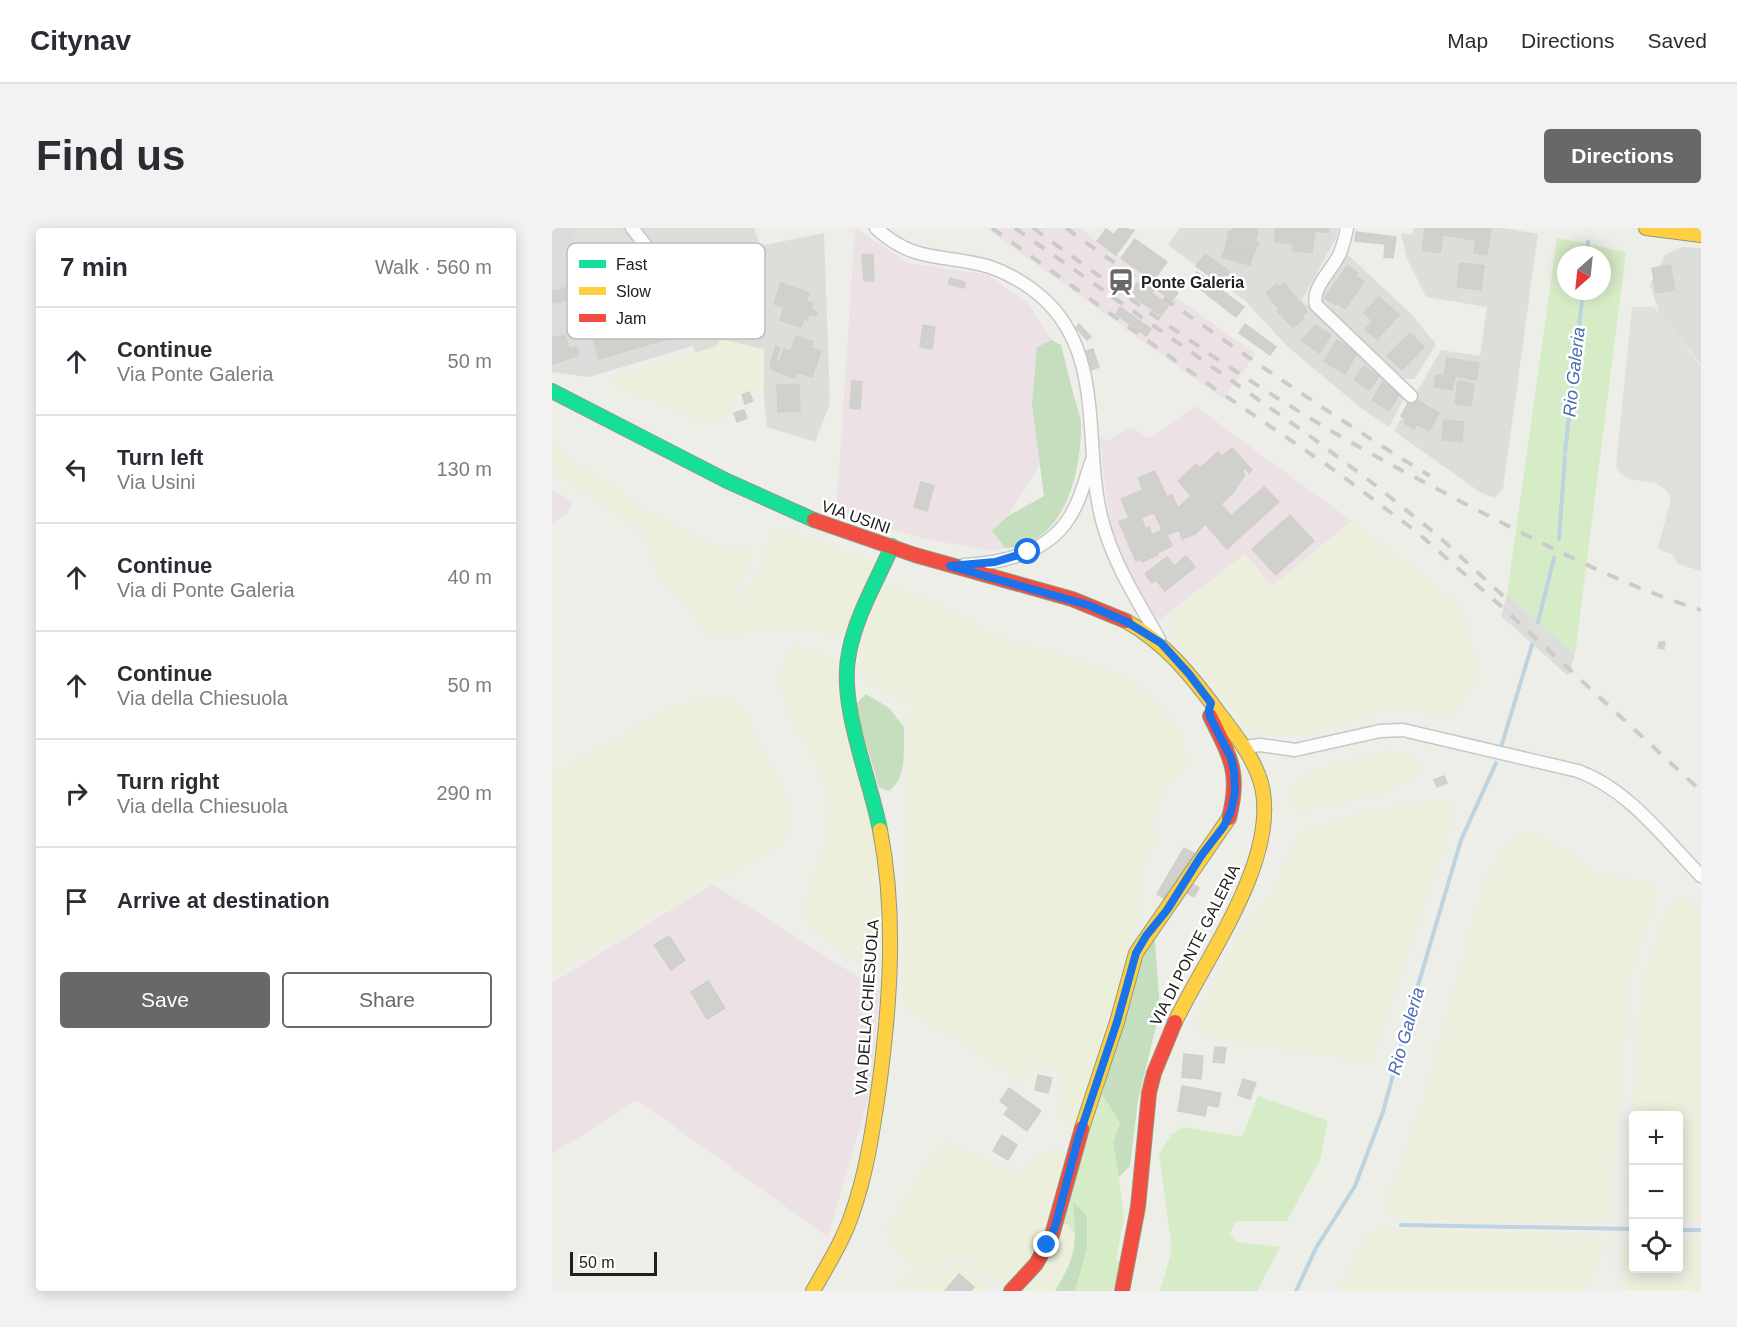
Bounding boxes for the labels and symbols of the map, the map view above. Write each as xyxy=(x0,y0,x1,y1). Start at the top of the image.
legend xyxy=(567,243,765,339)
north arrow xyxy=(1557,246,1611,300)
text: Fast xyxy=(616,256,648,273)
station icon: Ponte Galeria xyxy=(1106,267,1136,297)
place label: Ponte Galeria xyxy=(1141,274,1244,291)
text: Slow xyxy=(616,283,651,300)
text: Jam xyxy=(616,310,646,327)
water label: Rio Galeria xyxy=(1559,326,1589,418)
street label: VIA USINI xyxy=(819,497,893,537)
route start xyxy=(1014,538,1040,564)
street label: VIA DI PONTE GALERIA xyxy=(1147,861,1243,1028)
street label: VIA DELLA CHIESUOLA xyxy=(852,918,882,1095)
water label: Rio Galeria xyxy=(1384,985,1428,1077)
route end xyxy=(1033,1231,1059,1257)
scale bar xyxy=(570,1249,657,1276)

